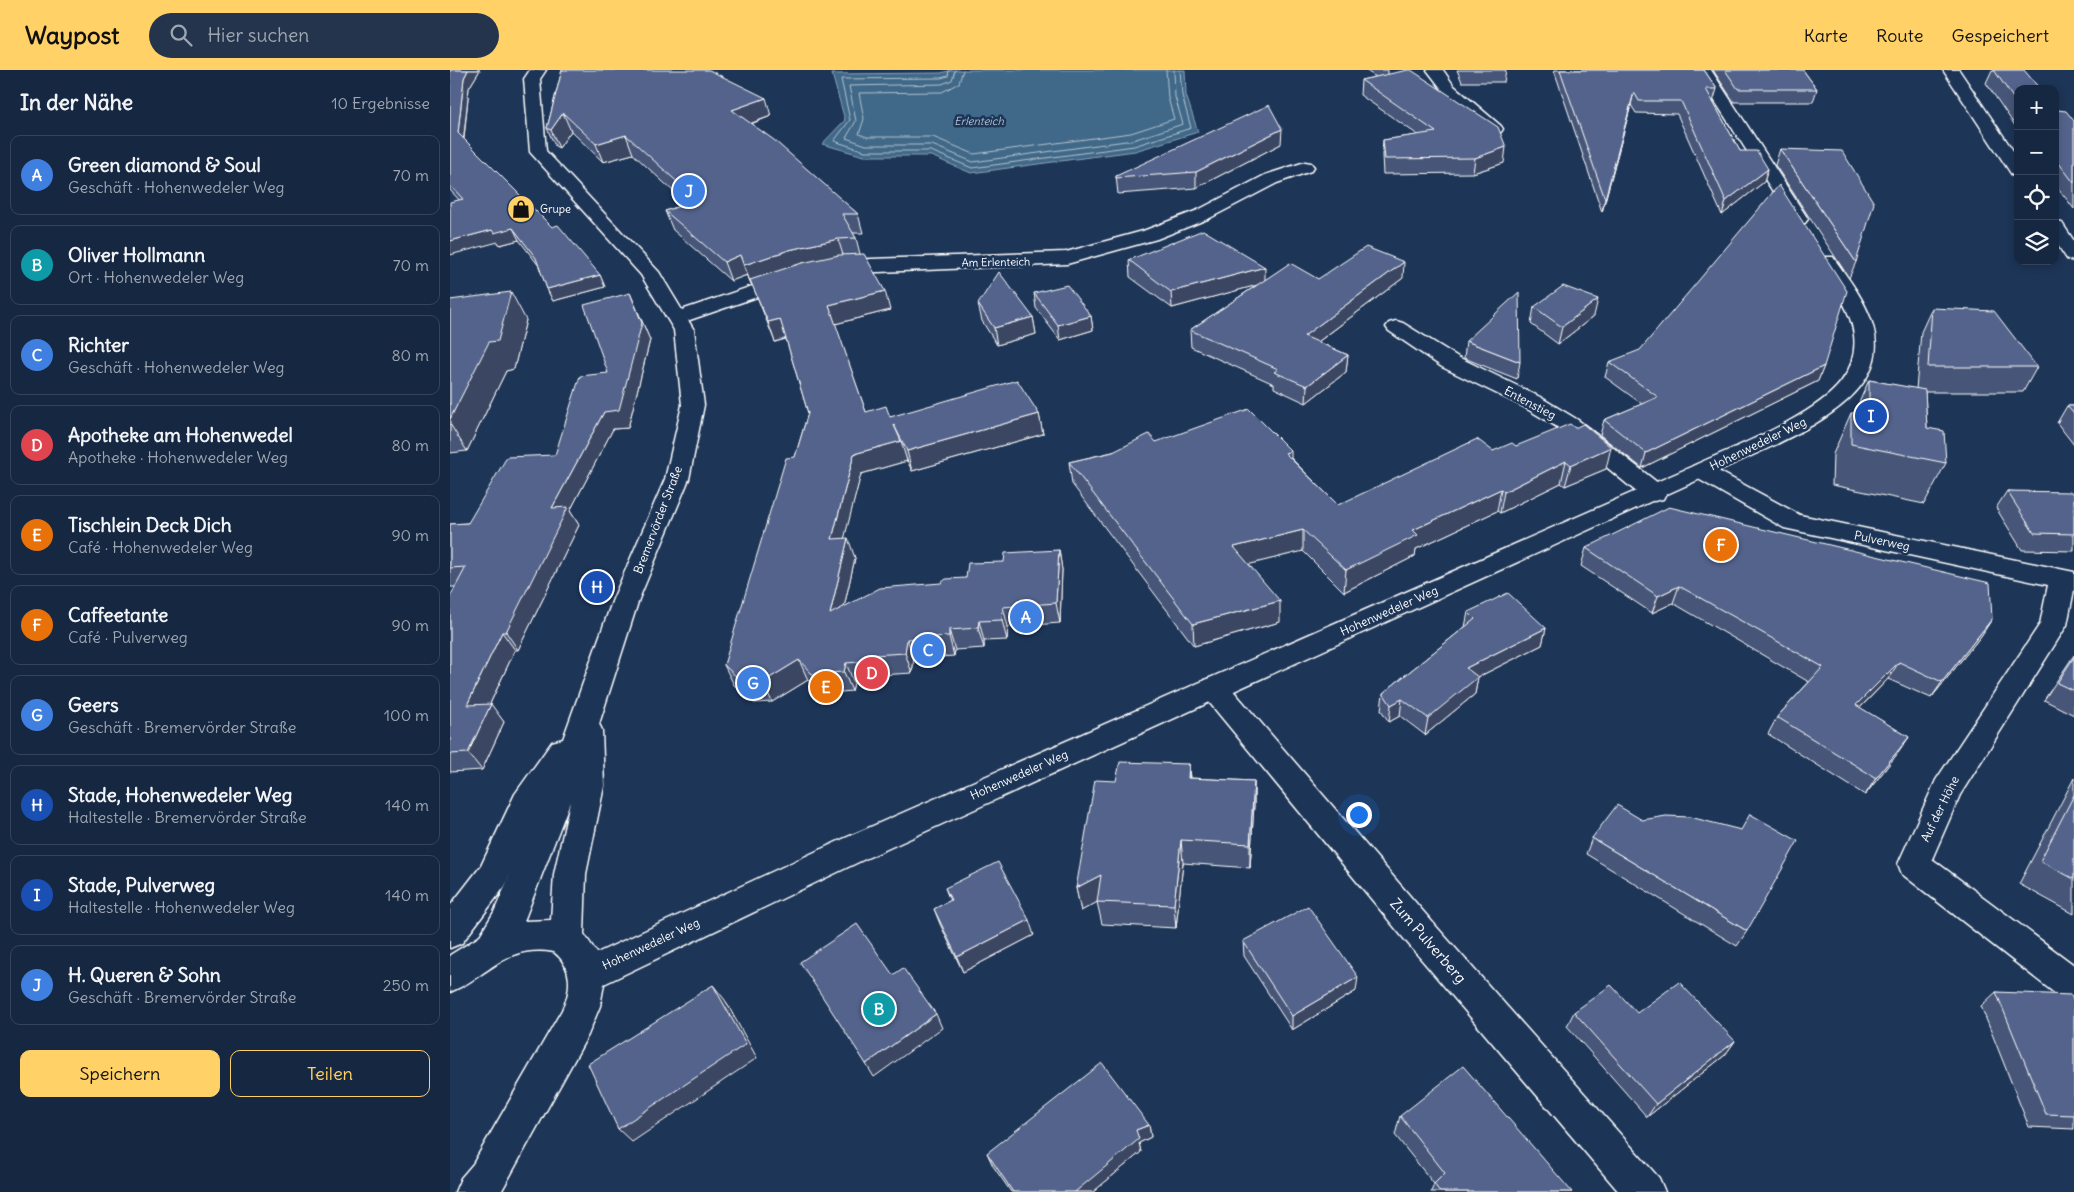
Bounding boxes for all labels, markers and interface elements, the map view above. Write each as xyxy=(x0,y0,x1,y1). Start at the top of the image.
search box xyxy=(149,13,499,58)
text: Waypost xyxy=(25,20,119,50)
icon: search xyxy=(167,21,195,49)
text: Hier suchen xyxy=(207,23,309,47)
text: Karte xyxy=(1804,24,1848,47)
text: Route xyxy=(1876,24,1923,47)
text: Gespeichert xyxy=(1951,24,2049,47)
map controls xyxy=(2014,85,2059,265)
button: + xyxy=(2014,85,2059,130)
text: In der Nähe xyxy=(20,89,133,116)
text: 10 Ergebnisse xyxy=(331,93,430,113)
water label: Erlenteich xyxy=(954,114,1004,128)
button: − xyxy=(2014,130,2059,175)
text: Green diamond & Soul xyxy=(68,153,261,177)
text: A xyxy=(32,165,42,185)
text: 70 m xyxy=(393,165,429,185)
pin: J xyxy=(673,172,705,210)
button: locate xyxy=(2014,175,2059,220)
text: Geschäft · Hohenwedeler Weg xyxy=(68,177,284,197)
shop icon: Grupe xyxy=(506,194,536,224)
place label: Grupe xyxy=(540,202,571,216)
button: layers xyxy=(2014,220,2059,265)
text: Oliver Hollmann xyxy=(68,243,205,267)
street label: Am Erlenteich xyxy=(961,254,1031,270)
text: B xyxy=(32,255,42,275)
text: 70 m xyxy=(393,255,429,275)
text: Ort · Hohenwedeler Weg xyxy=(68,267,244,287)
text: Richter xyxy=(68,333,129,357)
text: C xyxy=(32,345,42,365)
text: 80 m xyxy=(391,345,429,365)
text: Geschäft · Hohenwedeler Weg xyxy=(68,357,284,377)
street label: Entenstieg xyxy=(1502,383,1559,422)
pin: I xyxy=(1855,397,1887,435)
street label: Hohenwedeler Weg xyxy=(1707,414,1808,473)
text: Apotheke am Hohenwedel xyxy=(68,423,293,447)
text: D xyxy=(31,435,43,455)
text: 80 m xyxy=(391,435,429,455)
text: Apotheke · Hohenwedeler Weg xyxy=(68,447,288,467)
street label: Bremervörder Straße xyxy=(630,464,685,576)
text: Tischlein Deck Dich xyxy=(68,513,232,537)
text: E xyxy=(32,525,42,545)
text: 90 m xyxy=(391,525,429,545)
pin: F xyxy=(1705,526,1737,564)
street label: Pulverweg xyxy=(1853,527,1911,554)
text: Café · Hohenwedeler Weg xyxy=(68,537,253,557)
pin: H xyxy=(581,568,613,606)
street label: Hohenwedeler Weg xyxy=(1338,582,1440,639)
pin: A xyxy=(1010,598,1042,636)
text: Caffeetante xyxy=(68,603,168,627)
text: F xyxy=(32,615,42,635)
text: 90 m xyxy=(391,615,429,635)
text: Café · Pulverweg xyxy=(68,627,188,647)
pin: C xyxy=(912,631,944,669)
pin: D xyxy=(856,654,888,692)
pin: G xyxy=(737,664,769,702)
pin: E xyxy=(810,668,842,706)
text: Geers xyxy=(68,693,119,717)
text: G xyxy=(31,705,43,725)
text: 100 m xyxy=(384,705,429,725)
text: Geschäft · Bremervörder Straße xyxy=(68,717,296,737)
street label: Hohenwedeler Weg xyxy=(968,746,1070,803)
street label: Auf der Höhe xyxy=(1917,773,1962,844)
text: Stade, Hohenwedeler Weg xyxy=(68,783,292,807)
text: H xyxy=(31,795,43,815)
text: 140 m xyxy=(385,795,429,815)
your location xyxy=(1346,802,1372,828)
text: Haltestelle · Bremervörder Straße xyxy=(68,807,307,827)
text: Stade, Pulverweg xyxy=(68,873,215,897)
text: I xyxy=(34,885,40,905)
text: 140 m xyxy=(385,885,429,905)
street label: Zum Pulverberg xyxy=(1386,894,1471,987)
text: Haltestelle · Hohenwedeler Weg xyxy=(68,897,295,917)
street label: Hohenwedeler Weg xyxy=(600,914,702,973)
text: H. Queren & Sohn xyxy=(68,963,221,987)
text: J xyxy=(33,975,41,995)
text: 250 m xyxy=(383,975,429,995)
text: Geschäft · Bremervörder Straße xyxy=(68,987,296,1007)
pin: B xyxy=(863,990,895,1028)
button: Speichern xyxy=(20,1050,220,1097)
button: Teilen xyxy=(230,1050,430,1097)

